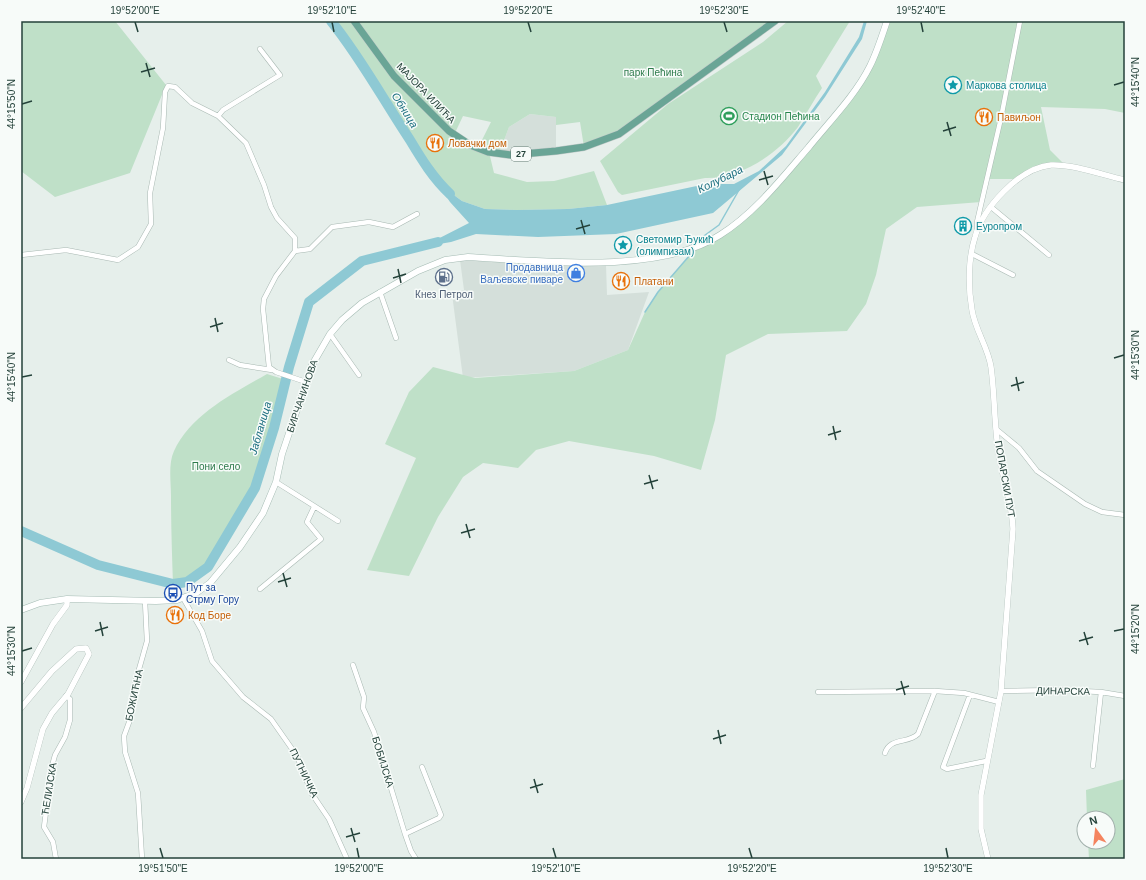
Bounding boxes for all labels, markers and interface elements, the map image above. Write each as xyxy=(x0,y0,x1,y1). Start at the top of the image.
text: 19°52'00"E xyxy=(110,5,160,16)
text: 19°52'10"E xyxy=(307,5,357,16)
text: 19°52'20"E xyxy=(503,5,553,16)
text: 19°52'30"E xyxy=(699,5,749,16)
text: 19°52'40"E xyxy=(896,5,946,16)
text: 44°15'40"N xyxy=(1130,57,1141,107)
street label: МАЈОРА ИЛИЋА xyxy=(394,61,458,126)
park label: парк Пећина xyxy=(624,67,683,78)
place icon: Маркова столица xyxy=(943,75,963,95)
text: 44°15'50"N xyxy=(6,79,17,129)
place label: Маркова столица xyxy=(966,80,1047,91)
water label: Обница xyxy=(389,90,421,130)
sports icon: Стадион Пећина xyxy=(719,106,739,126)
restaurant icon: Павиљон xyxy=(974,107,994,127)
place label: Стадион Пећина xyxy=(742,111,820,122)
place label: Павиљон xyxy=(997,112,1041,123)
restaurant icon: Ловачки дом xyxy=(425,133,445,153)
place label: Ловачки дом xyxy=(448,138,507,149)
road number: 27 xyxy=(511,147,531,161)
water label: Колубара xyxy=(695,163,745,195)
building icon: Еуропром xyxy=(953,216,973,236)
place label: Еуропром xyxy=(976,221,1022,232)
place label: Светомир Ђукић (олимпизам) xyxy=(636,234,714,257)
place icon: Светомир Ђукић (олимпизам) xyxy=(613,235,633,255)
place label: Продавница Ваљевске пиваре xyxy=(480,262,563,285)
shop icon: Продавница Ваљевске пиваре xyxy=(566,263,586,283)
fuel station icon: Кнез Петрол xyxy=(434,267,454,287)
restaurant icon: Платани xyxy=(611,271,631,291)
place label: Платани xyxy=(634,276,674,287)
place label: Кнез Петрол xyxy=(415,289,473,300)
text: 44°15'30"N xyxy=(1130,330,1141,380)
text: 44°15'40"N xyxy=(6,352,17,402)
street label: БИРЧАНИНОВА xyxy=(284,358,320,434)
water label: Јабланица xyxy=(246,400,273,457)
street label: ПОПАРСКИ ПУТ xyxy=(993,440,1017,518)
park label: Пони село xyxy=(192,461,241,472)
place label: Пут за Стрму Гору xyxy=(186,582,239,605)
bus stop icon: Пут за Стрму Гору xyxy=(163,583,183,603)
text: 44°15'20"N xyxy=(1130,604,1141,654)
restaurant icon: Код Боре xyxy=(165,605,185,625)
place label: Код Боре xyxy=(188,610,231,621)
text: 44°15'30"N xyxy=(6,626,17,676)
street label: БОЖИЋНА xyxy=(123,668,145,722)
street label: ДИНАРСКА xyxy=(1036,685,1090,697)
street label: БОБИЈСКА xyxy=(370,735,396,789)
street label: ПУТНИЧКА xyxy=(287,747,321,800)
street label: ЋЕЛИЈСКА xyxy=(39,761,59,816)
north arrow xyxy=(1076,810,1116,850)
text: N xyxy=(1088,814,1099,827)
text: 19°51'50"E xyxy=(138,863,188,874)
text: 19°52'00"E xyxy=(334,863,384,874)
text: 19°52'10"E xyxy=(531,863,581,874)
text: 19°52'20"E xyxy=(727,863,777,874)
text: 19°52'30"E xyxy=(923,863,973,874)

